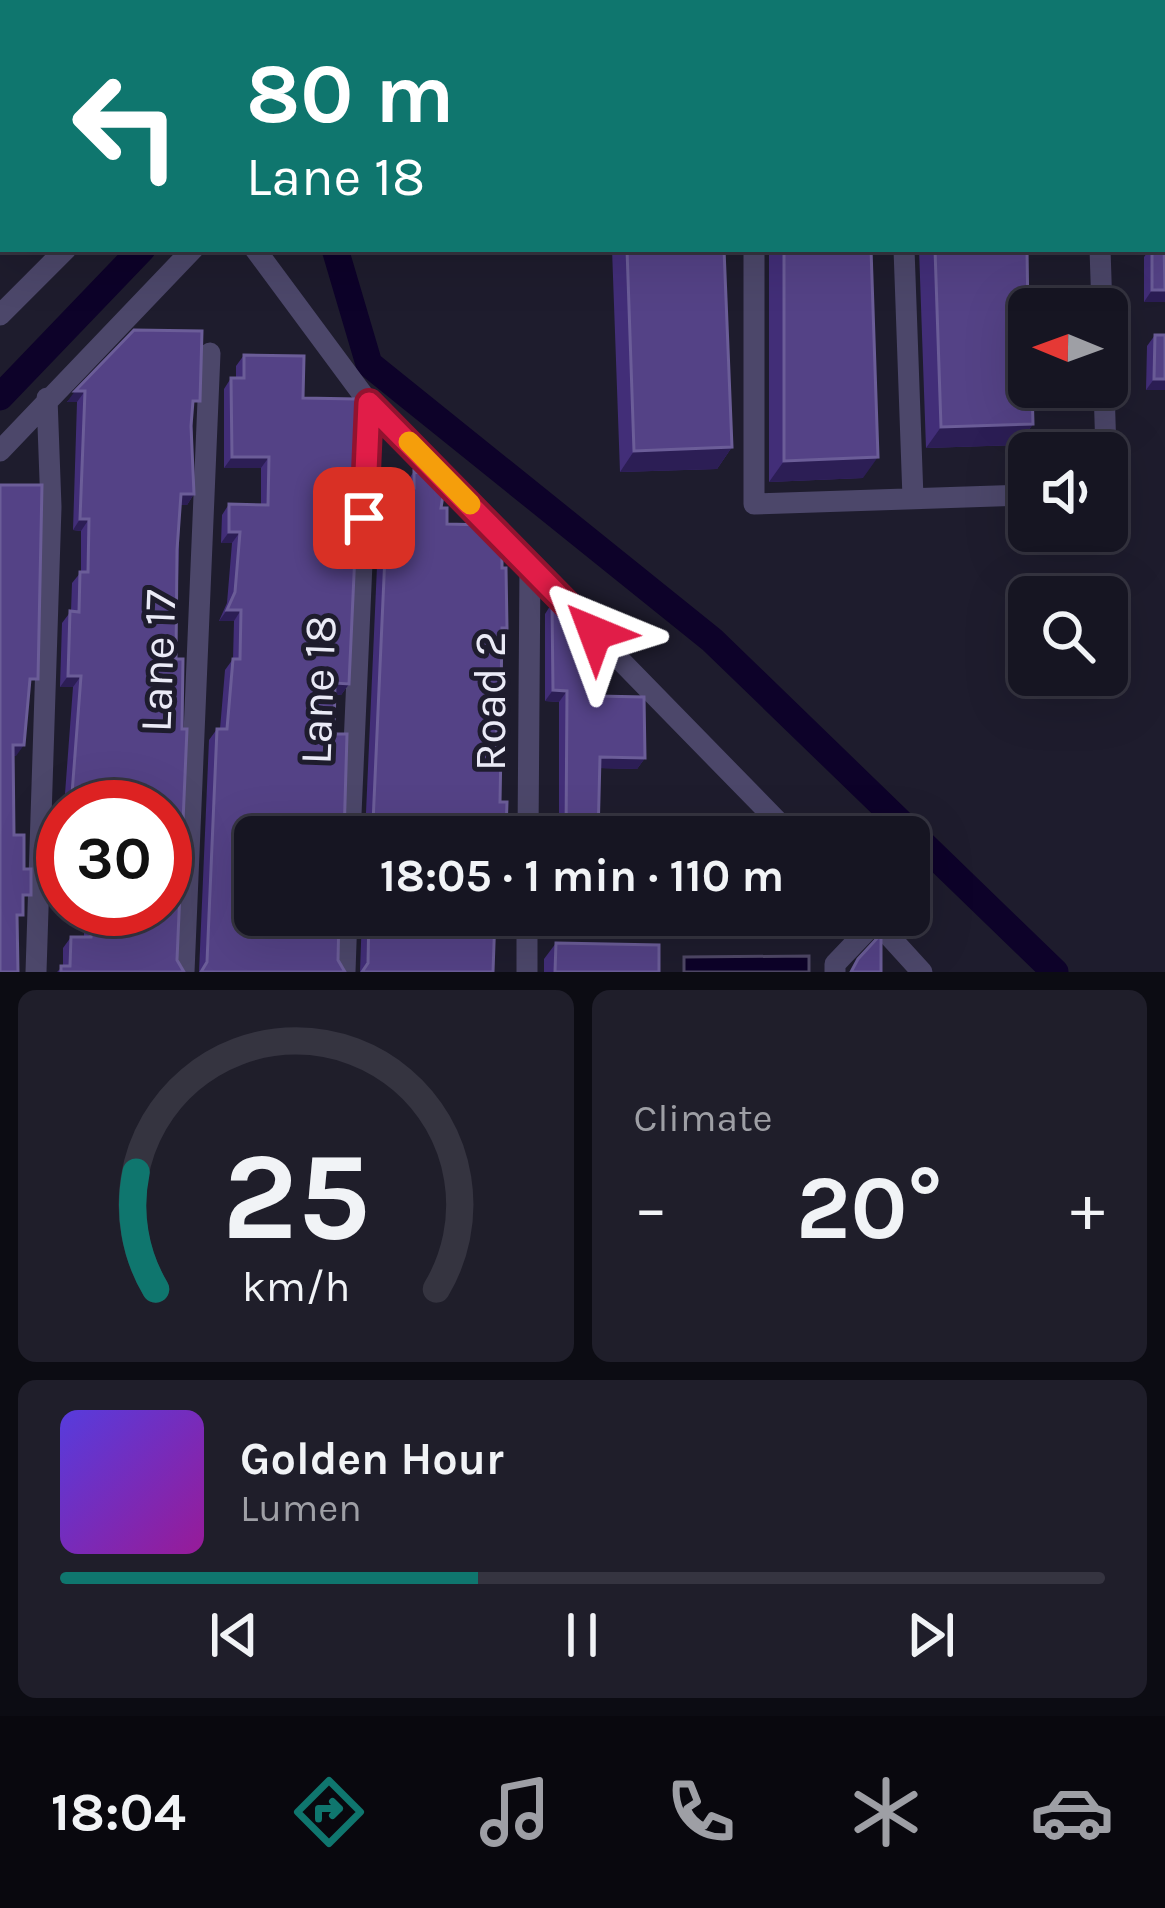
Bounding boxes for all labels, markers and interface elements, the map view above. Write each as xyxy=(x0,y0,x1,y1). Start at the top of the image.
text: 80 m xyxy=(246,45,454,143)
icon: left xyxy=(48,48,204,204)
text: Lane 18 xyxy=(246,145,425,209)
north arrow xyxy=(1008,288,1128,408)
map controls xyxy=(1008,288,1128,696)
button: sound xyxy=(1008,432,1128,552)
pin xyxy=(313,467,415,569)
icon: arrive xyxy=(331,485,397,551)
position arrow xyxy=(532,570,658,696)
button: search xyxy=(1008,576,1128,696)
street label: Lane 17 xyxy=(130,589,186,733)
street label: Lane 18 xyxy=(289,614,347,766)
street label: Road 2 xyxy=(464,631,516,771)
speed limit sign: 30 xyxy=(36,780,192,936)
text: 18:05 · 1 min · 110 m xyxy=(380,850,784,902)
text: Climate xyxy=(634,1095,773,1141)
text: 25 xyxy=(222,1124,370,1269)
text: 20° xyxy=(796,1155,942,1261)
text: − xyxy=(634,1169,668,1247)
text: + xyxy=(1070,1169,1105,1247)
text: km/h xyxy=(241,1262,350,1312)
text: Golden Hour xyxy=(240,1433,504,1485)
text: Lumen xyxy=(240,1485,362,1531)
icon: previous xyxy=(201,1602,267,1668)
icon: pause xyxy=(549,1602,615,1668)
icon: next xyxy=(898,1602,964,1668)
icon: directions xyxy=(287,1770,371,1854)
icon: music xyxy=(473,1770,557,1854)
icon: phone xyxy=(659,1770,743,1854)
icon: climate xyxy=(844,1770,928,1854)
icon: car xyxy=(1030,1770,1114,1854)
text: 18:04 xyxy=(51,1780,186,1844)

